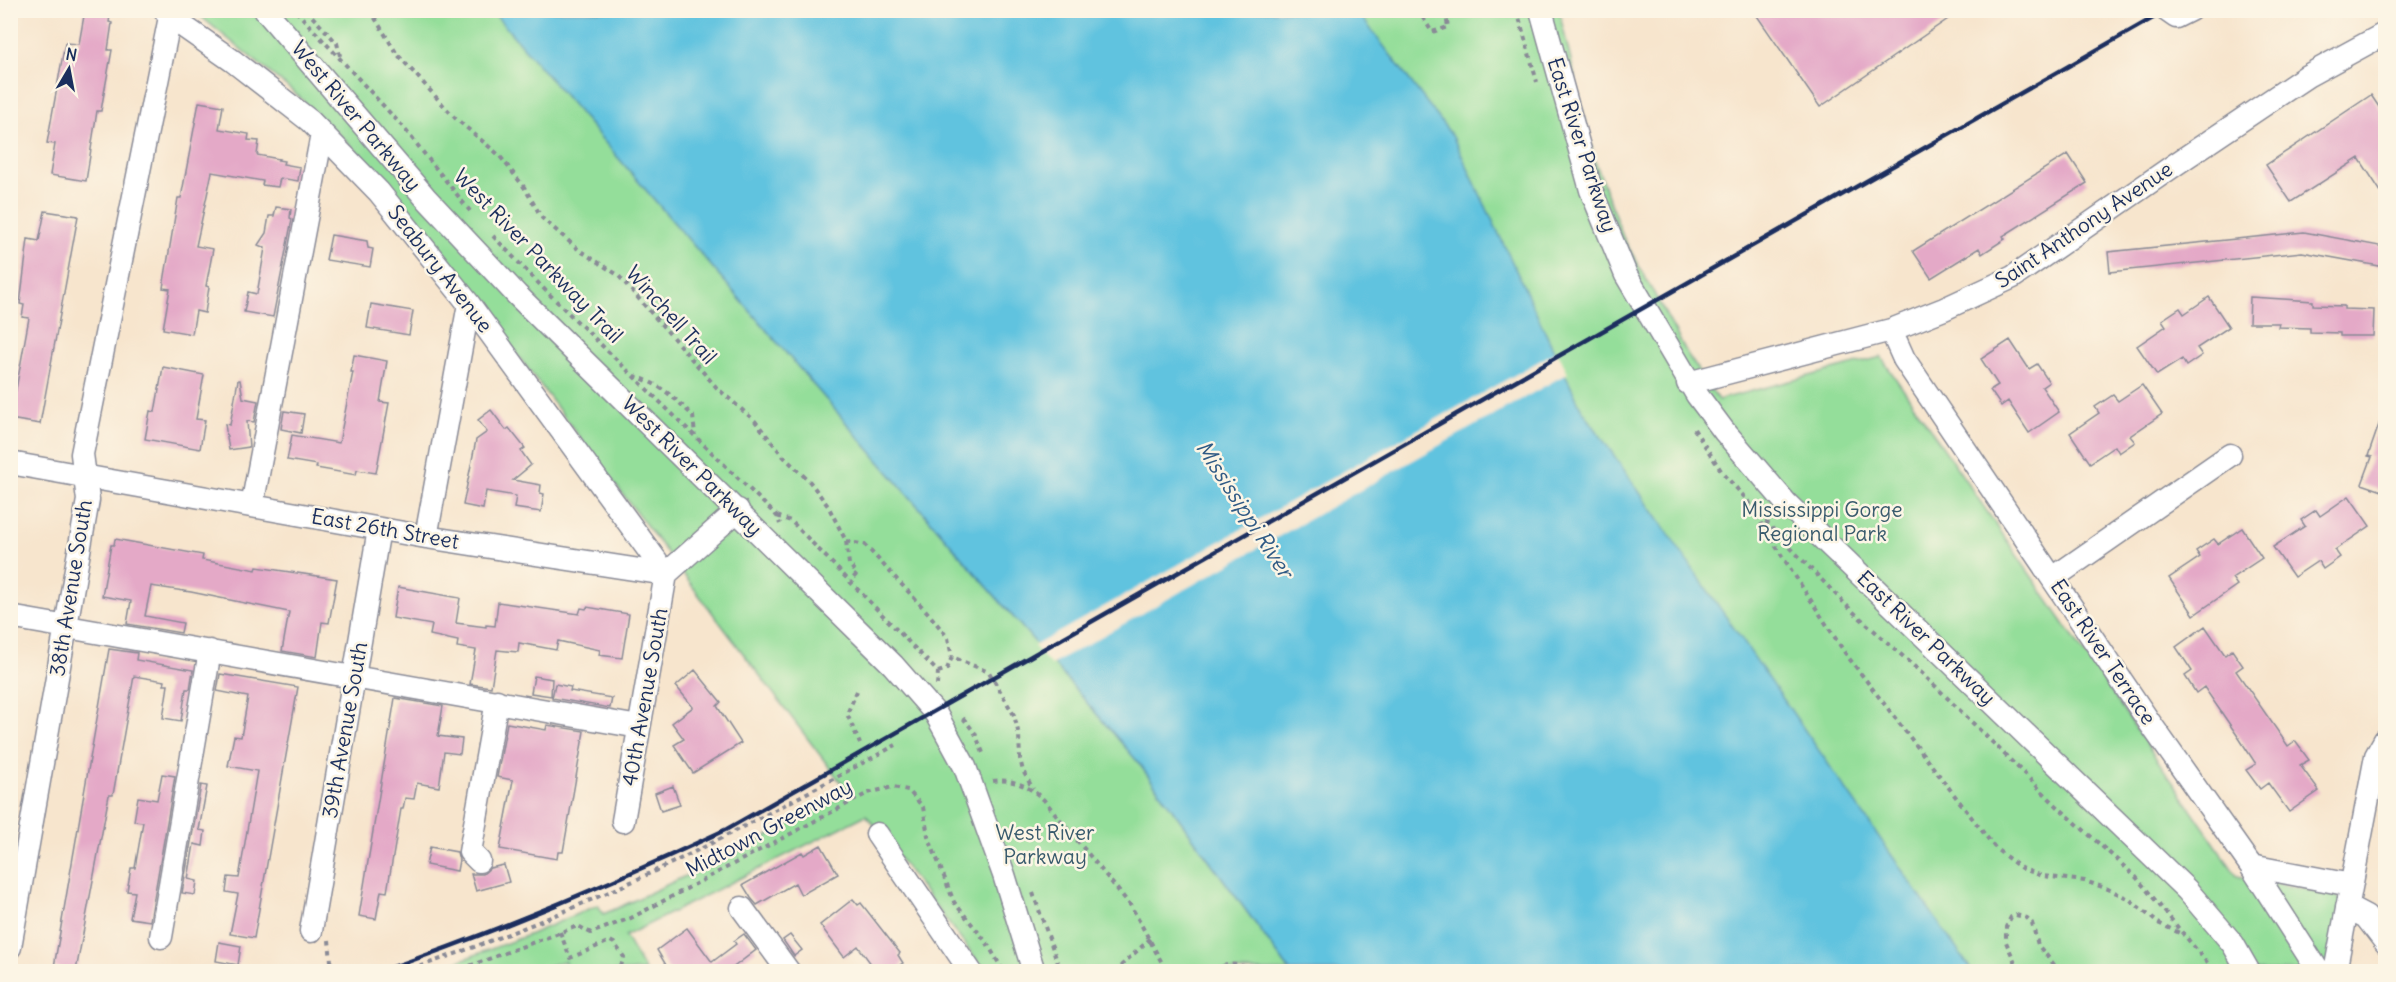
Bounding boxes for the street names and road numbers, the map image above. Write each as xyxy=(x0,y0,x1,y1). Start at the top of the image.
street label: West River Parkway xyxy=(286,35,427,196)
street label: East River Parkway xyxy=(1541,54,1624,236)
street label: Saint Anthony Avenue xyxy=(1990,155,2178,294)
street label: West River Parkway Trail xyxy=(448,163,629,349)
street label: Seabury Avenue xyxy=(382,199,499,338)
street label: Winchell Trail xyxy=(620,260,723,370)
street label: West River Parkway xyxy=(616,390,768,542)
street label: 38th Avenue South xyxy=(43,498,98,678)
street label: East 26th Street xyxy=(309,502,461,555)
street label: East River Parkway xyxy=(1851,565,2001,711)
street label: East River Terrace xyxy=(2045,574,2162,730)
street label: 40th Avenue South xyxy=(616,606,673,788)
street label: 39th Avenue South xyxy=(316,640,373,820)
street label: Midtown Greenway xyxy=(681,772,857,883)

